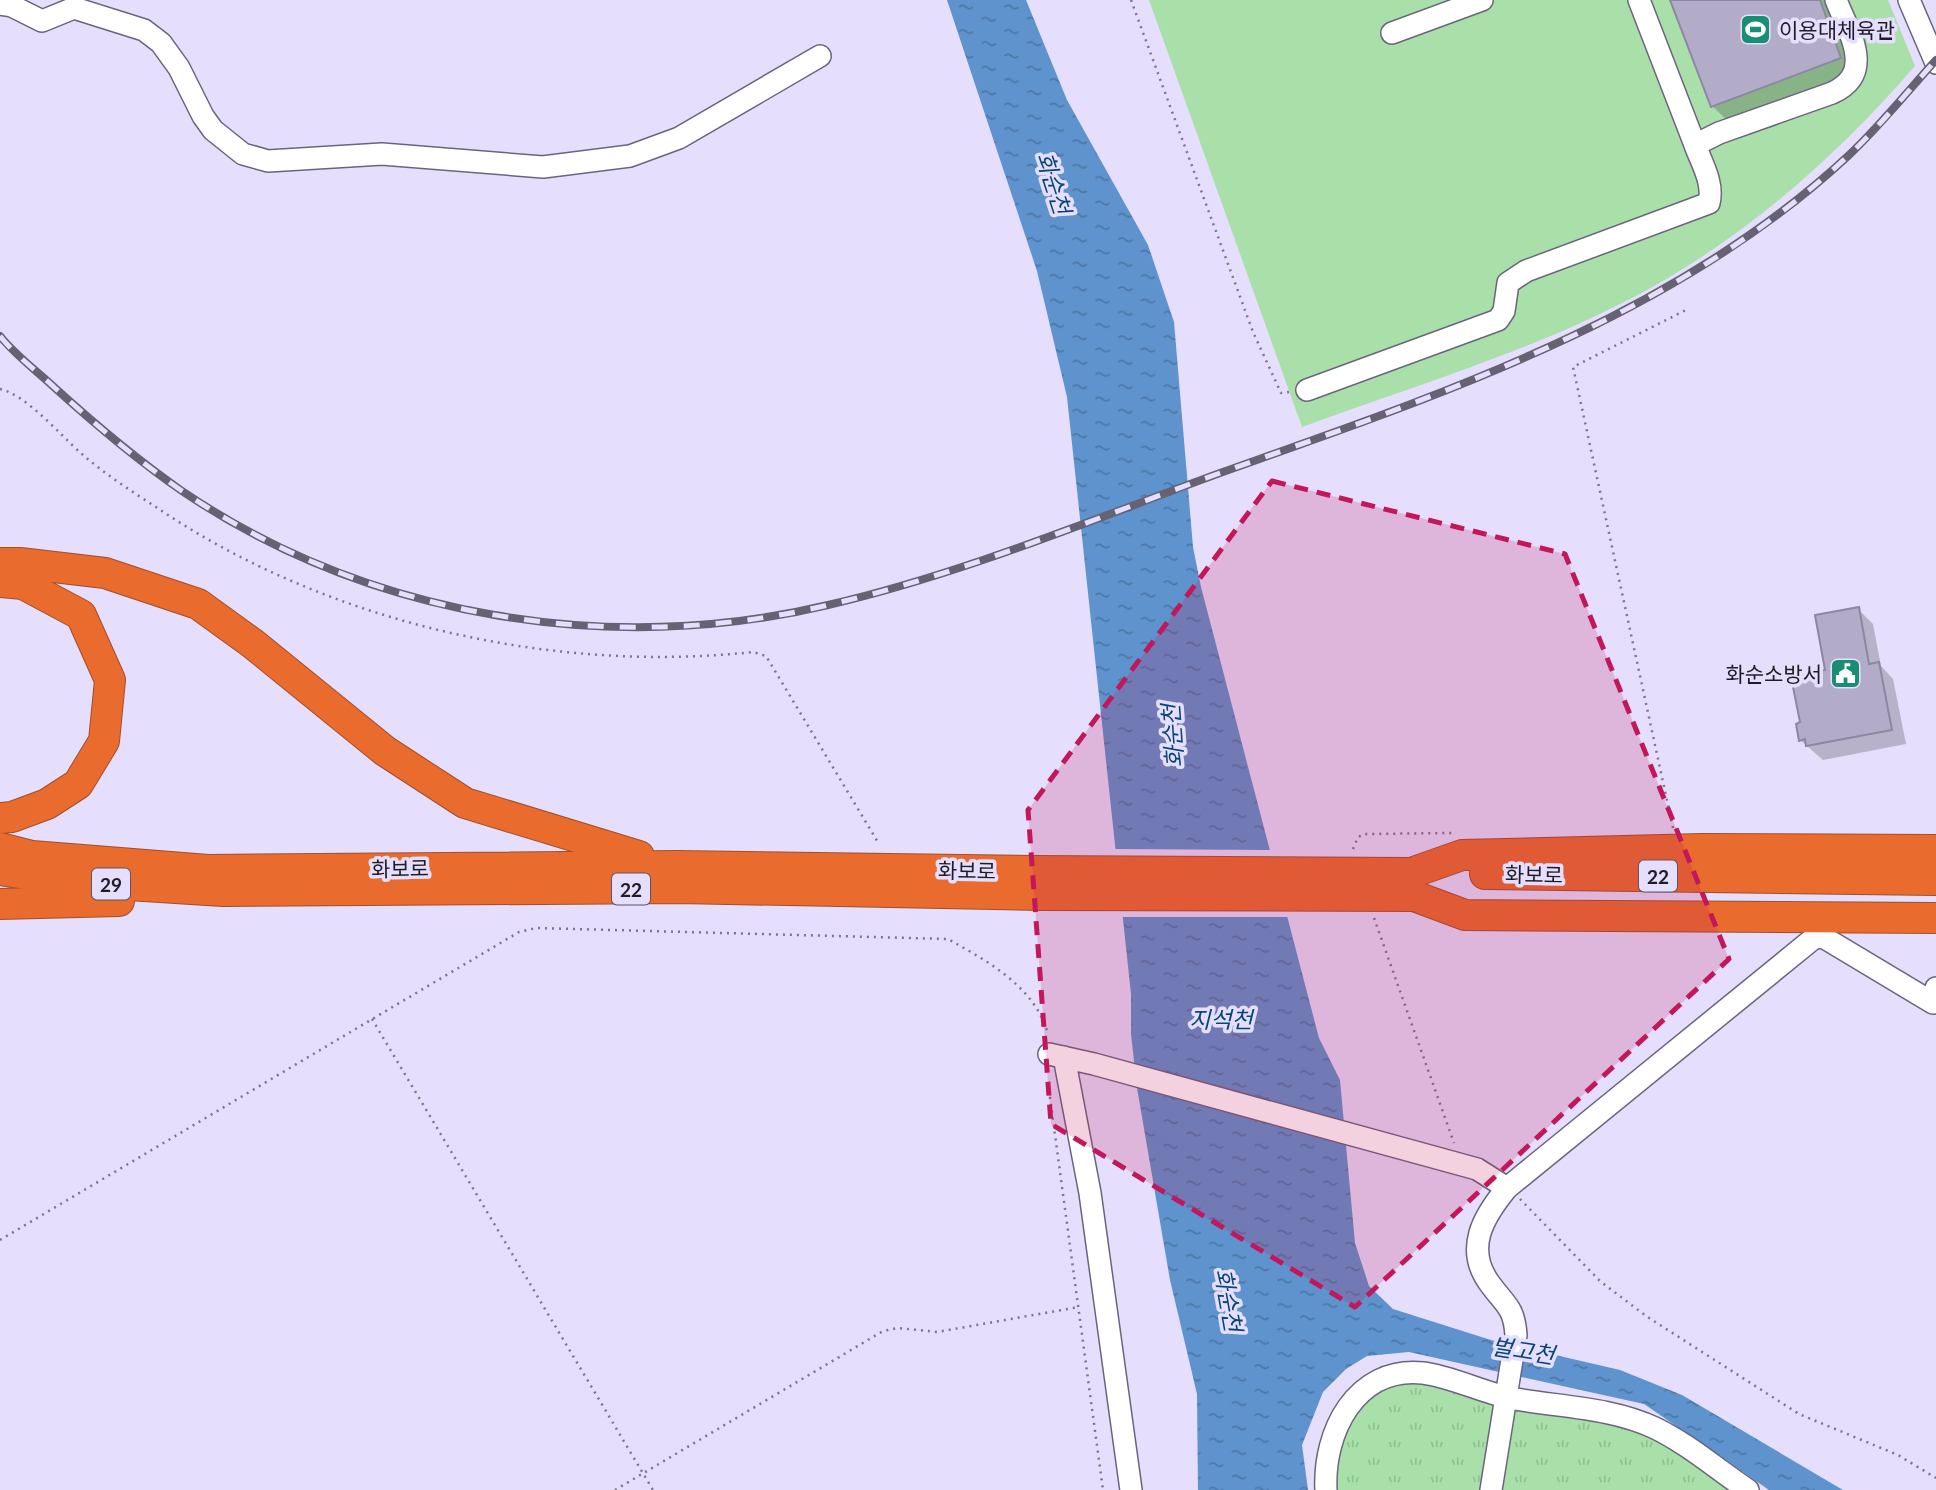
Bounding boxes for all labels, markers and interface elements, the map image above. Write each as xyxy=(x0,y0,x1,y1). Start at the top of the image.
sports icon: 이용대체육관 xyxy=(1739,12,1773,46)
place label: 이용대체육관 xyxy=(1779,17,1895,42)
water label: 화순천 xyxy=(1031,148,1078,220)
public building icon: 화순소방서 xyxy=(1828,656,1862,690)
place label: 화순소방서 xyxy=(1725,661,1822,686)
water label: 화순천 xyxy=(1156,701,1188,769)
street label: 화보로 xyxy=(371,855,429,881)
street label: 화보로 xyxy=(938,857,996,883)
road number: 22 xyxy=(1639,860,1677,891)
street label: 화보로 xyxy=(1505,861,1563,887)
road number: 29 xyxy=(92,869,130,900)
road number: 22 xyxy=(612,874,650,904)
water label: 지석천 xyxy=(1189,1005,1256,1033)
water label: 화순천 xyxy=(1210,1266,1249,1336)
water label: 벌고천 xyxy=(1489,1331,1559,1369)

